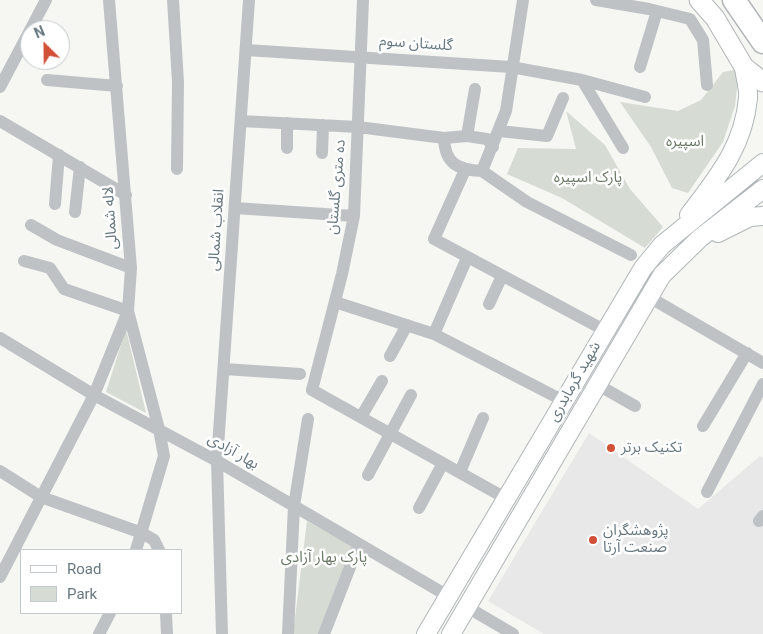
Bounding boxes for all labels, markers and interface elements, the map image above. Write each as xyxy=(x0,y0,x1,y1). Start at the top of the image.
north arrow xyxy=(20,20,70,70)
text: N xyxy=(32,23,47,41)
street label: گلستان سوم xyxy=(379,32,453,56)
park label: اسپیره xyxy=(666,133,704,151)
street label: ده متری گلستان xyxy=(324,139,350,235)
park label: پارک اسپیره xyxy=(554,169,622,187)
street label: لاله شمالی xyxy=(100,186,122,250)
street label: انقلاب شمالی xyxy=(205,188,229,272)
street label: شهید گرمابدری xyxy=(545,339,605,425)
street label: بهار آزادی xyxy=(204,430,262,474)
place label: تکنیک برتر xyxy=(621,439,682,457)
marker: تکنیک برتر xyxy=(605,442,617,454)
place label: پژوهشگران صنعت آرتا xyxy=(603,522,669,557)
marker: پژوهشگران صنعت آرتا xyxy=(587,534,599,546)
legend xyxy=(20,549,182,614)
park label: پارک بهار آزادی xyxy=(281,549,367,567)
text: Road xyxy=(67,560,101,578)
text: Park xyxy=(67,585,97,603)

